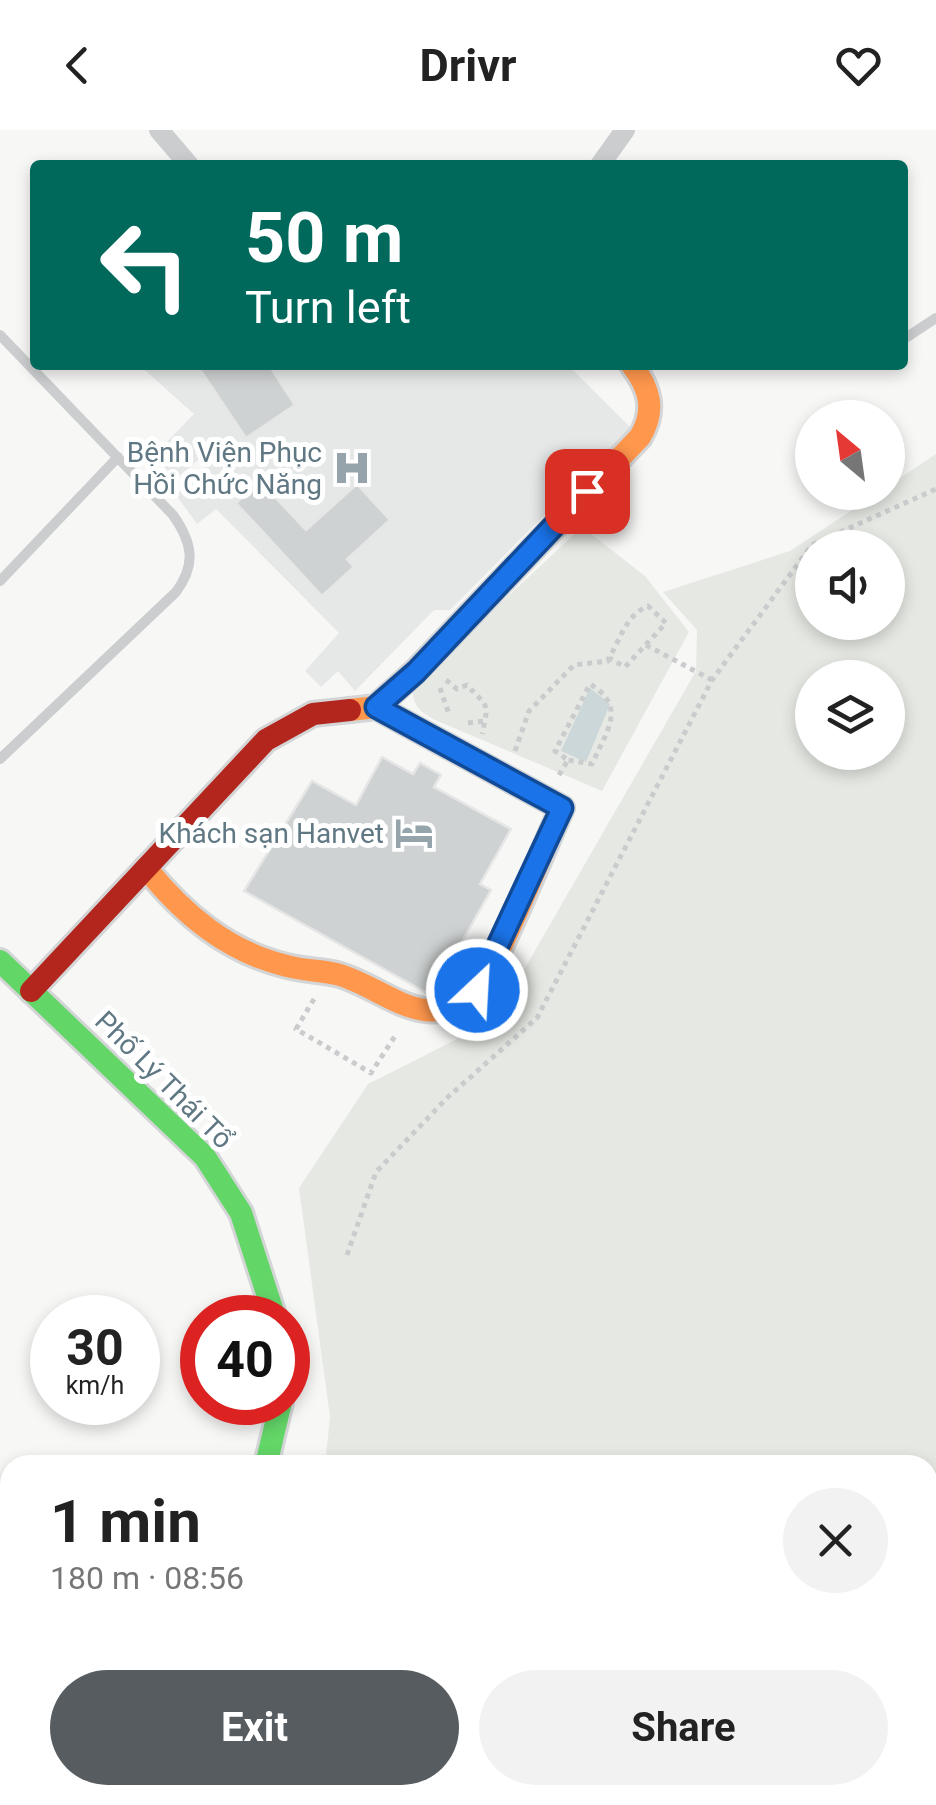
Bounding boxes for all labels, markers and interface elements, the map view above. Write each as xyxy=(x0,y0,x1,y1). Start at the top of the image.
icon: back xyxy=(50,38,105,93)
icon: heart xyxy=(831,38,886,93)
text: Drivr xyxy=(420,39,516,92)
text: 50 m xyxy=(245,197,403,279)
icon: left xyxy=(80,200,210,330)
text: Turn left xyxy=(245,281,411,334)
north arrow xyxy=(795,400,905,510)
map controls xyxy=(795,400,905,770)
place label: Bệnh Viện Phục Hồi Chức Năng xyxy=(127,436,322,501)
hospital icon: Bệnh Viện Phục Hồi Chức Năng xyxy=(331,447,373,489)
pin xyxy=(545,449,630,534)
icon: arrive xyxy=(560,464,615,519)
button: sound xyxy=(795,530,905,640)
button: layers xyxy=(795,660,905,770)
hotel icon: Khách sạn Hanvet xyxy=(393,812,435,854)
place label: Khách sạn Hanvet xyxy=(159,817,384,850)
position arrow xyxy=(425,938,529,1042)
street label: Phố Lý Thái Tổ xyxy=(88,1004,240,1156)
speed limit sign: 40 xyxy=(180,1295,310,1425)
text: 30 xyxy=(66,1319,124,1377)
text: km/h xyxy=(66,1371,124,1400)
text: 1 min xyxy=(50,1486,201,1557)
button: close xyxy=(783,1488,888,1593)
text: 180 m · 08:56 xyxy=(50,1559,244,1597)
button: Exit xyxy=(50,1670,459,1785)
button: Share xyxy=(479,1670,888,1785)

